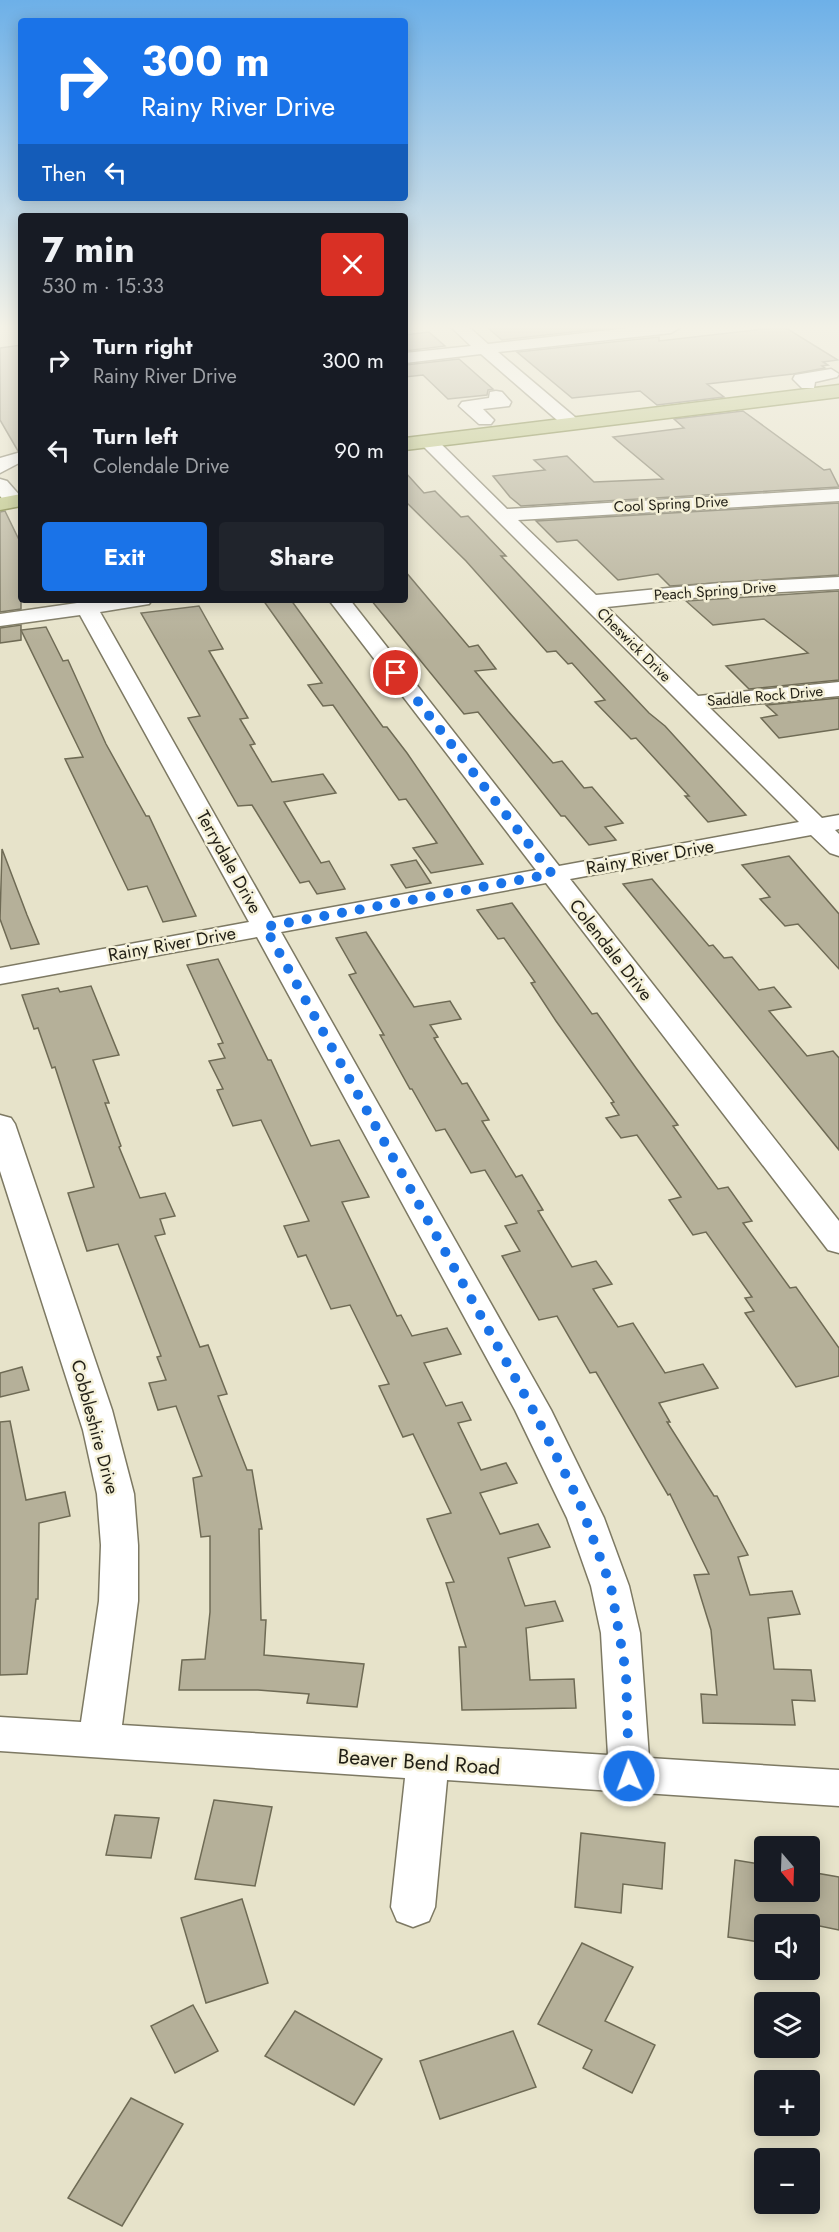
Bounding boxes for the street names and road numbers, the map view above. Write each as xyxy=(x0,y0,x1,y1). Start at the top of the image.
street label: Cool Spring Drive xyxy=(613,490,729,518)
street label: Peach Spring Drive xyxy=(653,576,777,606)
street label: Cheswick Drive xyxy=(592,603,676,687)
street label: Saddle Rock Drive xyxy=(706,680,824,712)
street label: Terrydale Drive xyxy=(190,806,268,918)
street label: Rainy River Drive xyxy=(584,833,716,881)
street label: Colendale Drive xyxy=(563,894,659,1006)
street label: Rainy River Drive xyxy=(106,920,238,968)
street label: Cobbleshire Drive xyxy=(65,1357,125,1497)
street label: Beaver Bend Road xyxy=(337,1741,501,1783)

